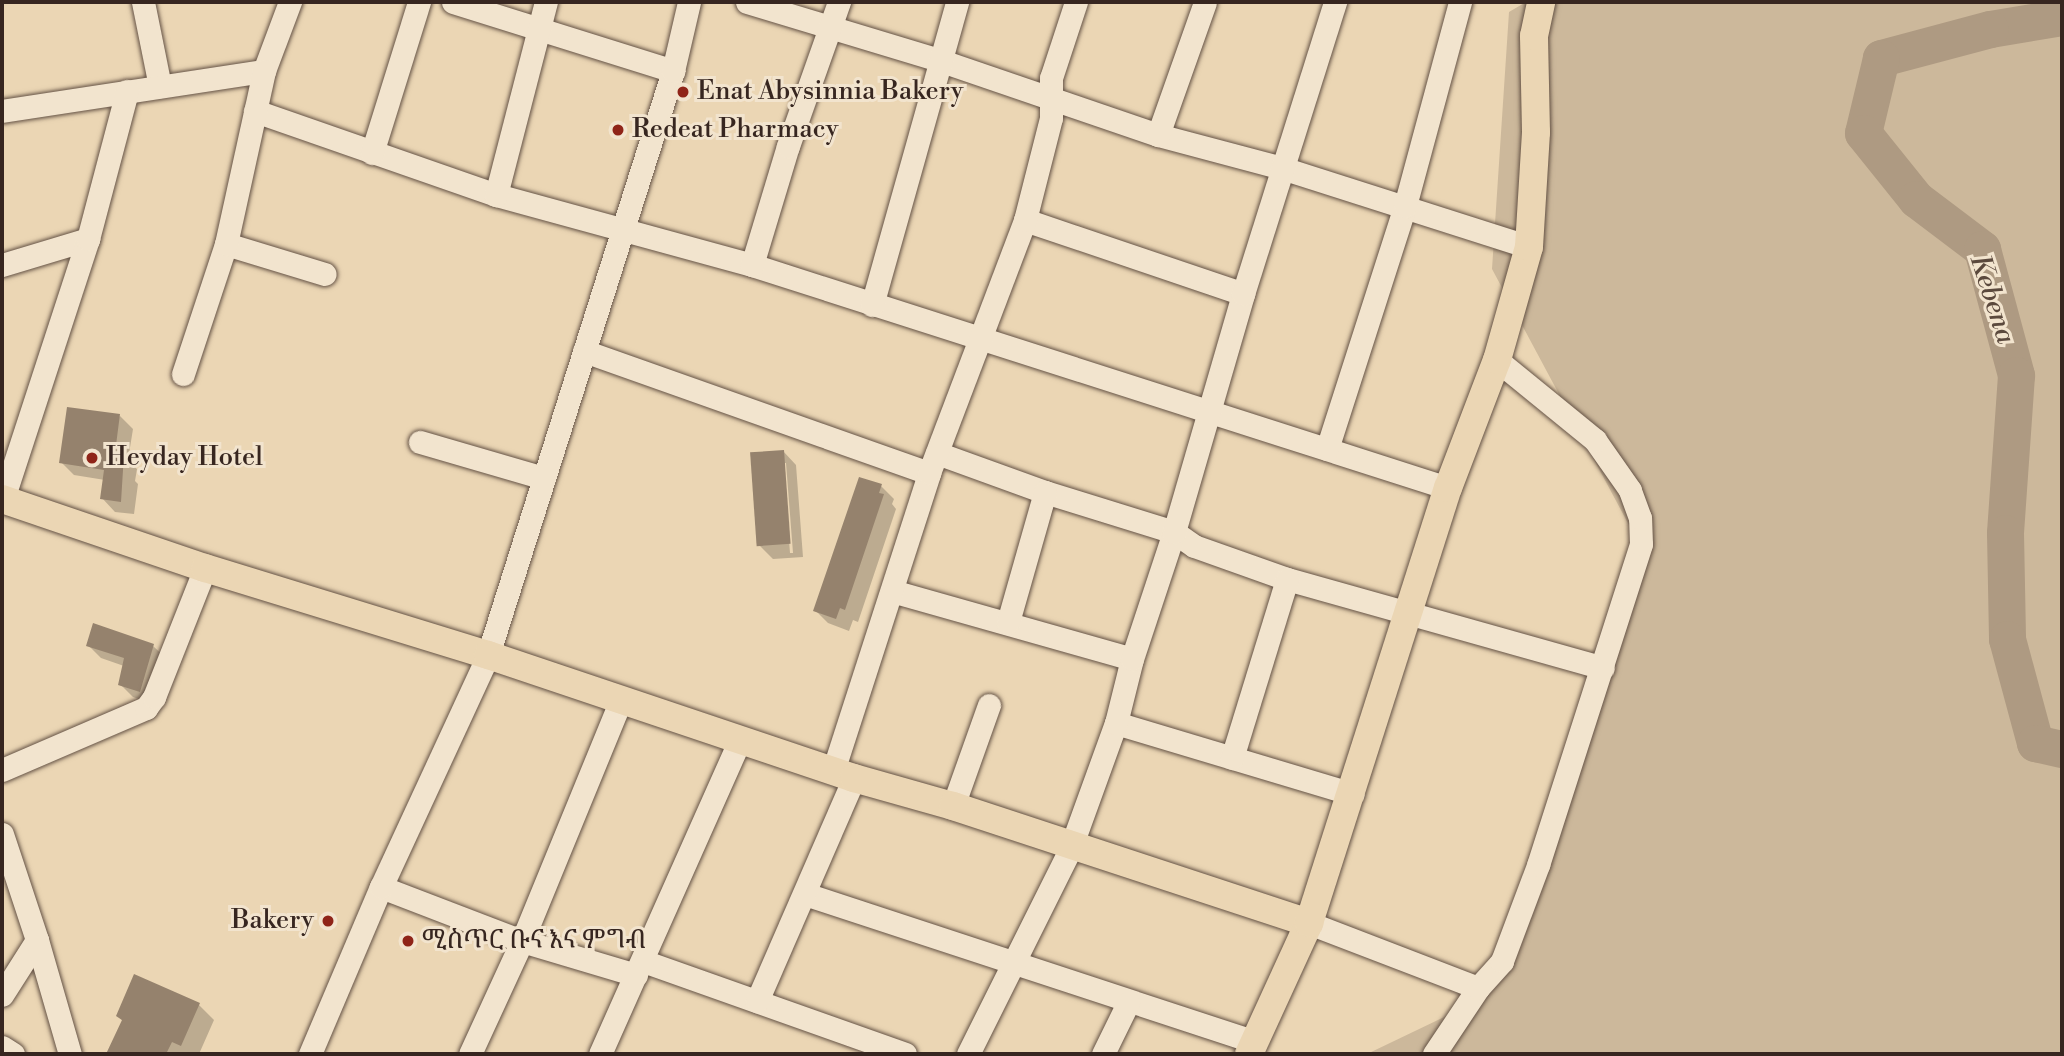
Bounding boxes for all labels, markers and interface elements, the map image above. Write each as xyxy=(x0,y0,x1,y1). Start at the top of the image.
place label: Enat Abysinnia Bakery xyxy=(697,76,963,108)
marker: Enat Abysinnia Bakery xyxy=(675,84,691,100)
place label: Redeat Pharmacy xyxy=(632,114,838,146)
marker: Redeat Pharmacy xyxy=(610,122,626,138)
water label: Kebena xyxy=(1962,250,2022,348)
place label: Heyday Hotel xyxy=(106,442,263,474)
marker: Heyday Hotel xyxy=(84,450,100,466)
place label: Bakery xyxy=(231,905,314,937)
marker: Bakery xyxy=(320,913,336,929)
place label: ሚስጥር ቡና እና ምግብ xyxy=(422,925,646,957)
marker: ሚስጥር ቡና እና ምግብ xyxy=(400,933,416,949)

